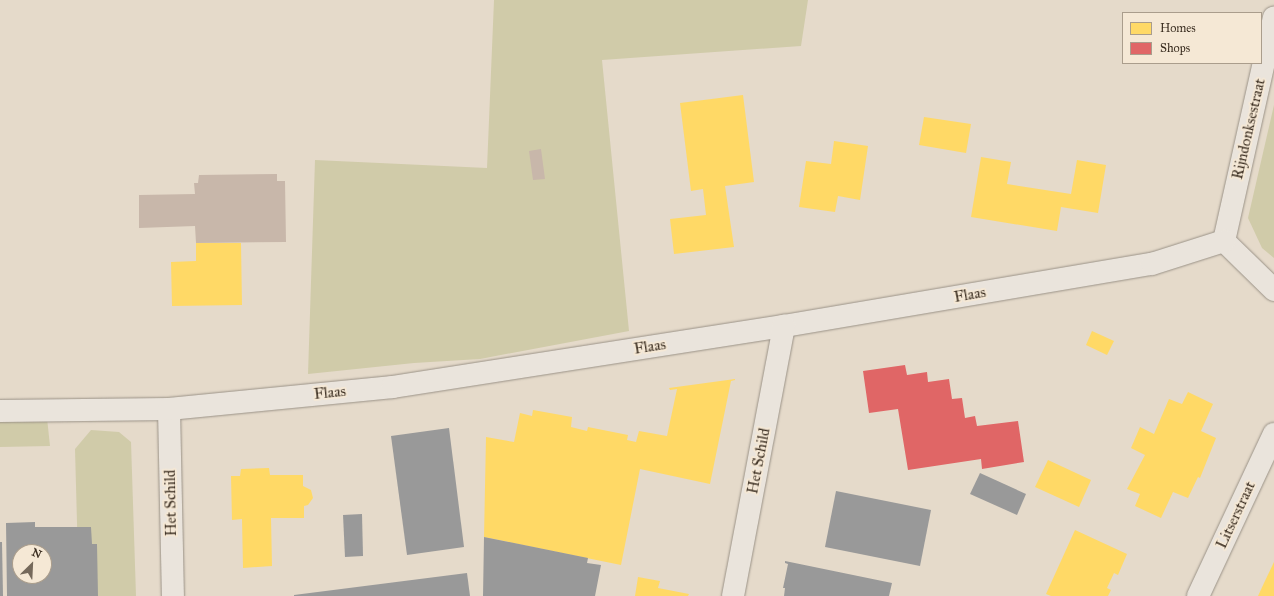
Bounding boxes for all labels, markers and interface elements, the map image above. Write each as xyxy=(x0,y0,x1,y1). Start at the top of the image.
legend xyxy=(1122,12,1262,64)
text: Homes xyxy=(1160,21,1196,35)
text: Shops xyxy=(1160,41,1190,55)
street label: Rijndonksestraat xyxy=(1229,77,1269,181)
street label: Flaas xyxy=(953,283,987,307)
street label: Flaas xyxy=(633,336,667,358)
street label: Flaas xyxy=(313,382,347,404)
street label: Het Schild xyxy=(744,427,774,495)
street label: Het Schild xyxy=(161,470,181,536)
street label: Litserstraat xyxy=(1213,478,1259,552)
north arrow xyxy=(12,544,52,584)
text: N xyxy=(30,546,44,561)

